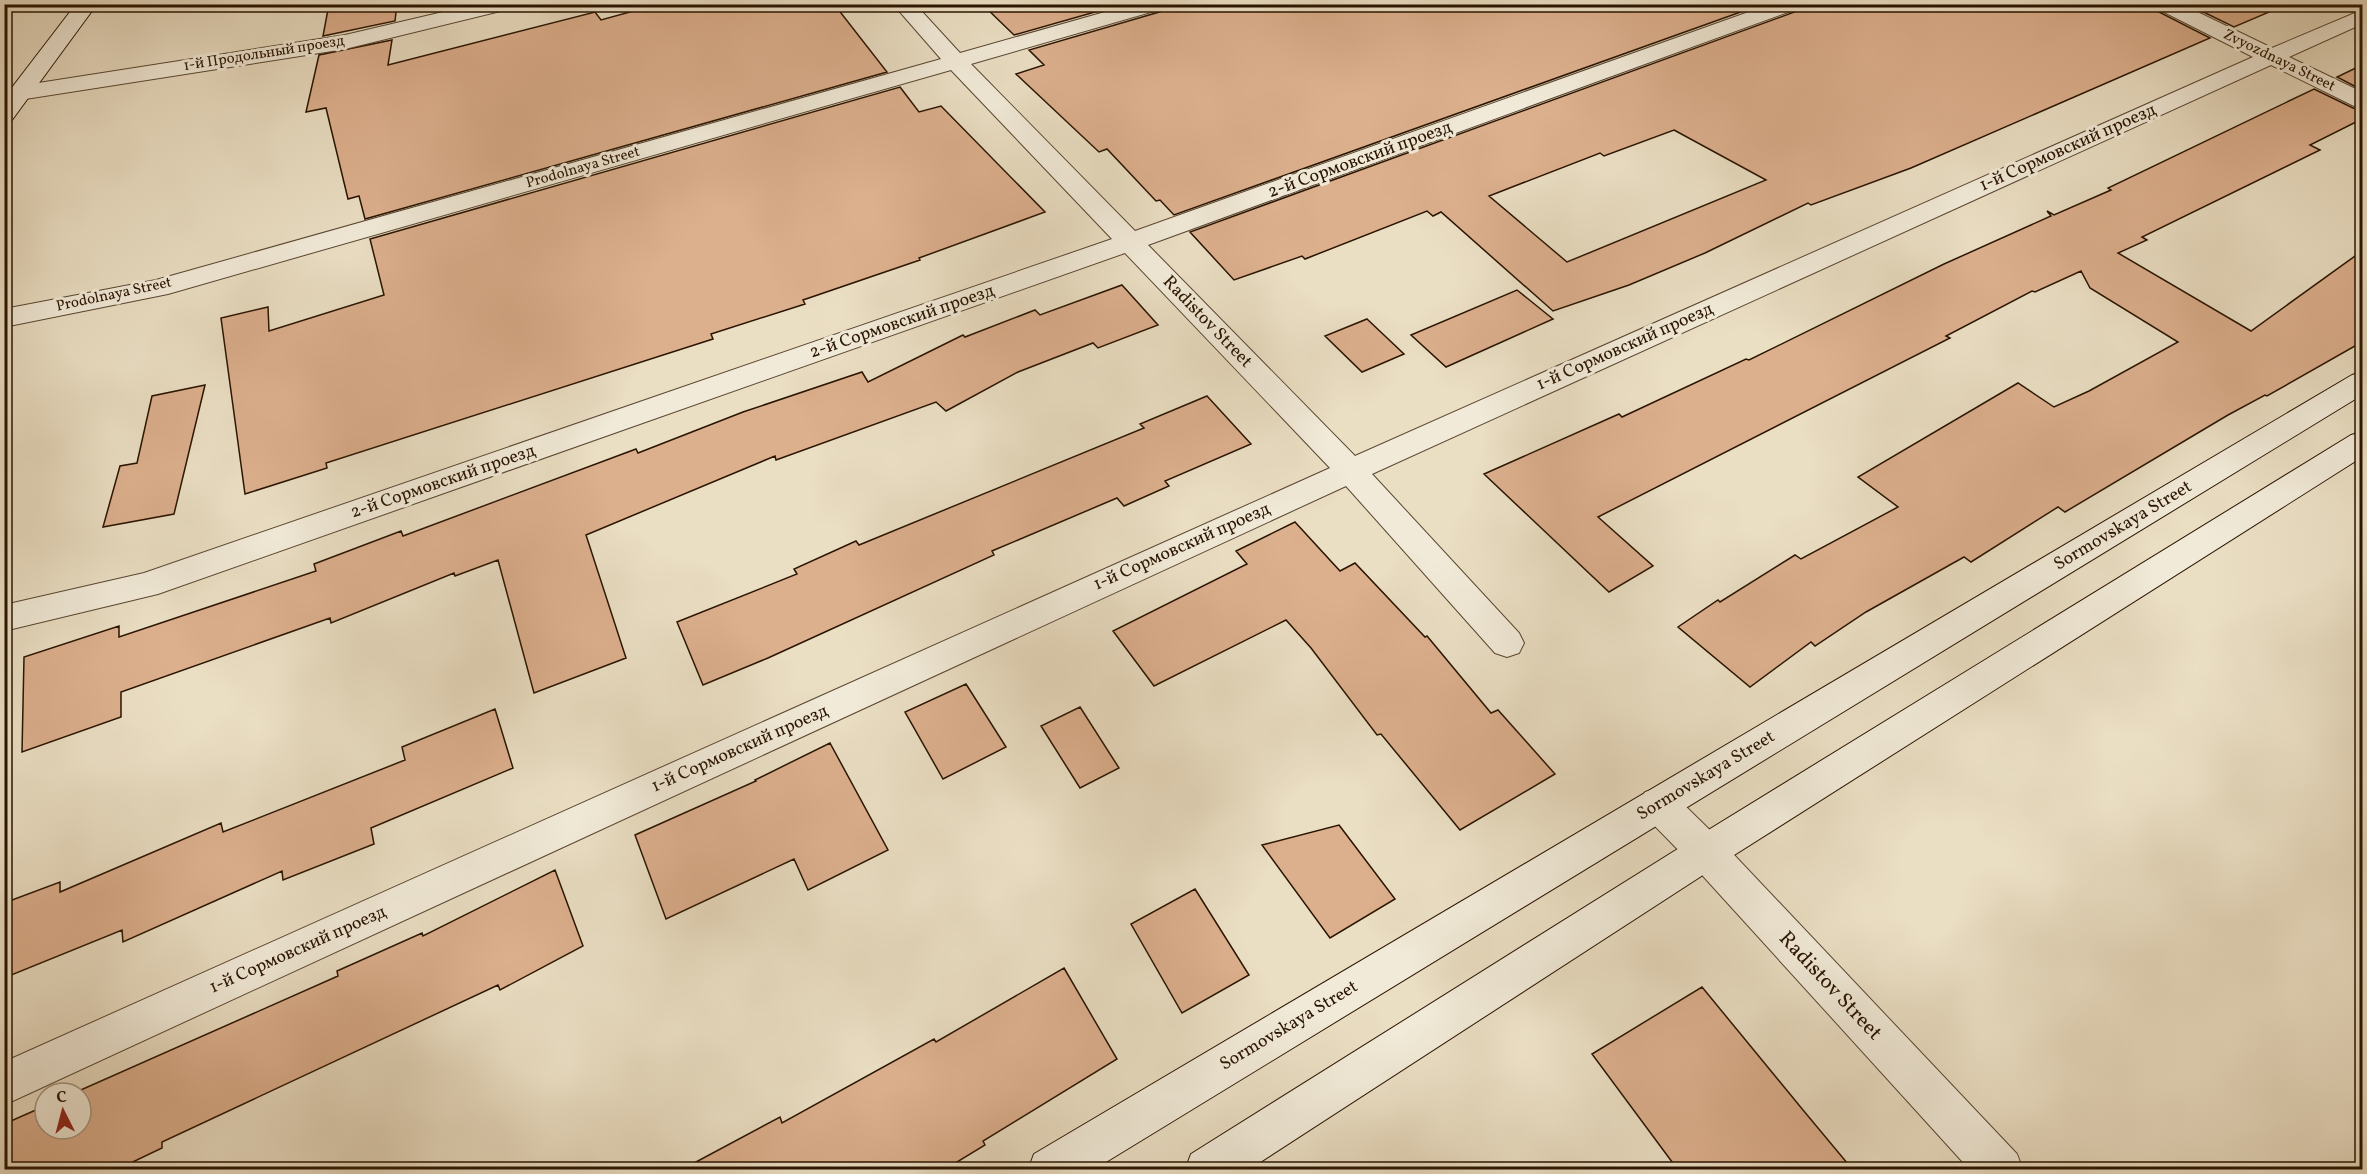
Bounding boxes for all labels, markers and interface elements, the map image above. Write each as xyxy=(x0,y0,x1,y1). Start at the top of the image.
street label: Zvyozdnaya Street xyxy=(2219,25,2339,97)
street label: 1-й Продольный проезд xyxy=(182,31,346,77)
street label: 1-й Сормовский проезд xyxy=(1976,98,2160,198)
street label: 2-й Сормовский проезд xyxy=(1264,115,1456,205)
street label: Prodolnaya Street xyxy=(524,142,642,194)
street label: Radistov Street xyxy=(1156,270,1258,374)
street label: Prodolnaya Street xyxy=(54,273,174,317)
street label: 2-й Сормовский проезд xyxy=(806,279,998,365)
street label: 1-й Сормовский проезд xyxy=(1533,297,1717,397)
street label: 2-й Сормовский проезд xyxy=(347,439,539,525)
street label: Sormovskaya Street xyxy=(2049,475,2197,577)
street label: 1-й Сормовский проезд xyxy=(1090,497,1274,597)
street label: 1-й Сормовский проезд xyxy=(648,699,832,799)
street label: Sormovskaya Street xyxy=(1632,725,1780,827)
street label: 1-й Сормовский проезд xyxy=(206,900,390,1000)
street label: Radistov Street xyxy=(1772,925,1888,1047)
street label: Sormovskaya Street xyxy=(1215,975,1363,1077)
north arrow xyxy=(33,1081,93,1141)
text: С xyxy=(55,1087,68,1110)

